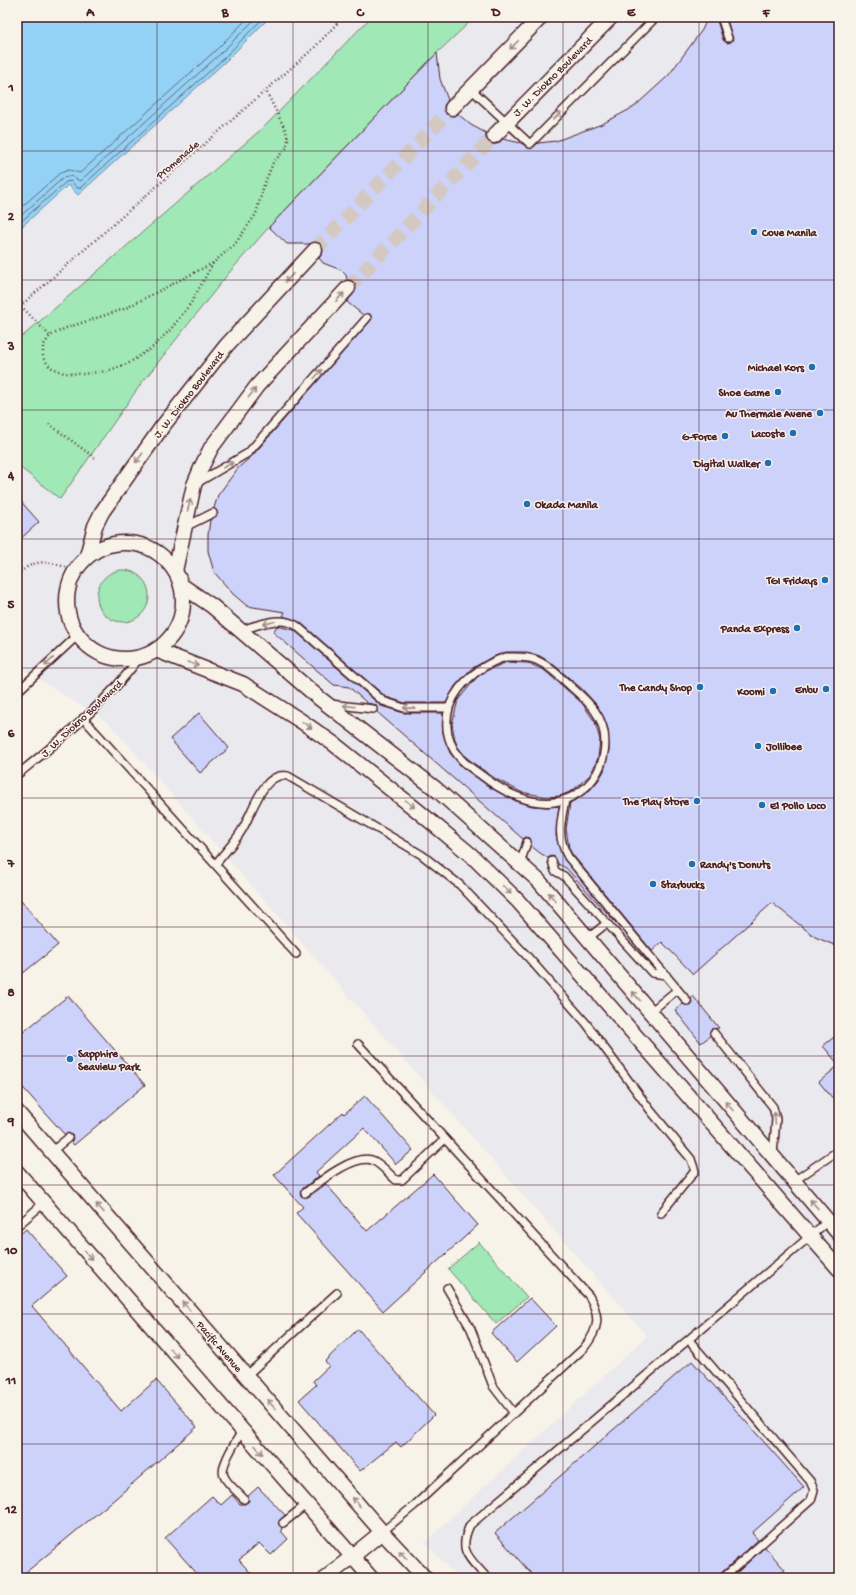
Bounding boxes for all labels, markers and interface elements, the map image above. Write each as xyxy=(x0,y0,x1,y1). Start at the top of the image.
text: A xyxy=(85,6,95,21)
text: B xyxy=(221,6,230,21)
text: C xyxy=(355,6,365,21)
text: D xyxy=(491,6,501,21)
text: E xyxy=(627,6,636,21)
text: F xyxy=(762,6,771,21)
street label: J. W. Diokno Boulevard xyxy=(511,34,597,119)
one-way arrow xyxy=(509,40,519,50)
text: 1 xyxy=(7,81,14,96)
one-way arrow xyxy=(552,111,562,121)
street label: Promenade xyxy=(154,139,202,183)
text: 2 xyxy=(8,210,15,225)
marker: Cove Manila xyxy=(749,227,759,237)
place label: Cove Manila xyxy=(761,228,818,240)
one-way arrow xyxy=(284,273,294,283)
one-way arrow xyxy=(335,292,344,302)
text: 3 xyxy=(7,340,15,355)
street label: J. W. Diokno Boulevard xyxy=(152,348,228,441)
marker: Michael Kors xyxy=(807,362,817,372)
place label: Michael Kors xyxy=(748,363,805,375)
one-way arrow xyxy=(314,368,323,379)
one-way arrow xyxy=(247,387,256,398)
marker: Shoe Game xyxy=(773,387,783,397)
place label: Shoe Game xyxy=(718,388,771,400)
marker: Au Thermale Avene xyxy=(815,408,825,418)
place label: Au Thermale Avene xyxy=(724,409,813,421)
place label: Lacoste xyxy=(751,428,786,441)
marker: Lacoste xyxy=(788,428,798,438)
marker: G-Force xyxy=(720,431,730,441)
place label: G-Force xyxy=(682,432,718,444)
one-way arrow xyxy=(135,453,143,464)
place label: Digital Walker xyxy=(693,458,761,472)
marker: Digital Walker xyxy=(763,458,773,468)
one-way arrow xyxy=(222,461,234,469)
text: 4 xyxy=(7,469,15,484)
one-way arrow xyxy=(186,499,193,512)
marker: Okada Manila xyxy=(522,499,532,509)
place label: Okada Manila xyxy=(535,500,599,512)
marker: TGI Fridays xyxy=(820,575,830,585)
place label: TGI Fridays xyxy=(766,576,818,588)
text: 5 xyxy=(8,598,15,613)
one-way arrow xyxy=(263,619,276,627)
marker: Panda Express xyxy=(792,623,802,633)
place label: Panda Express xyxy=(720,624,790,636)
one-way arrow xyxy=(44,657,54,666)
one-way arrow xyxy=(186,660,198,668)
street label: J. W. Diokno Boulevard xyxy=(39,678,127,760)
marker: The Candy Shop xyxy=(695,682,705,692)
place label: The Candy Shop xyxy=(619,683,693,695)
marker: Enbu xyxy=(821,684,831,694)
place label: Enbu xyxy=(794,685,819,697)
marker: Koomi xyxy=(768,686,778,696)
place label: Koomi xyxy=(736,687,766,699)
one-way arrow xyxy=(343,702,356,710)
one-way arrow xyxy=(403,704,416,711)
one-way arrow xyxy=(301,721,312,729)
text: 6 xyxy=(8,727,15,742)
marker: Jollibee xyxy=(753,741,763,751)
place label: Jollibee xyxy=(765,742,803,754)
place label: The Play Store xyxy=(622,796,690,809)
marker: The Play Store xyxy=(692,796,702,806)
one-way arrow xyxy=(404,800,415,808)
marker: El Pollo Loco xyxy=(757,800,767,810)
place label: El Pollo Loco xyxy=(769,801,826,813)
text: 7 xyxy=(7,857,16,872)
marker: Randy's Donuts xyxy=(687,859,697,869)
place label: Randy's Donuts xyxy=(699,859,771,872)
marker: Starbucks xyxy=(648,879,658,889)
place label: Starbucks xyxy=(661,879,705,892)
one-way arrow xyxy=(502,885,512,895)
one-way arrow xyxy=(548,891,556,902)
text: 8 xyxy=(7,986,15,1001)
one-way arrow xyxy=(631,991,640,1001)
place label: Sapphire Seaview Park xyxy=(78,1049,142,1074)
marker: Sapphire Seaview Park xyxy=(65,1054,75,1064)
one-way arrow xyxy=(725,1101,734,1111)
one-way arrow xyxy=(772,1112,779,1125)
text: 9 xyxy=(7,1115,15,1130)
one-way arrow xyxy=(809,1199,818,1209)
one-way arrow xyxy=(96,1203,105,1213)
text: 10 xyxy=(4,1244,18,1259)
one-way arrow xyxy=(83,1249,92,1259)
one-way arrow xyxy=(181,1301,190,1311)
street label: Pacific Avenue xyxy=(192,1318,245,1375)
one-way arrow xyxy=(169,1347,178,1358)
text: 11 xyxy=(5,1374,16,1389)
one-way arrow xyxy=(266,1399,276,1409)
one-way arrow xyxy=(255,1445,264,1456)
one-way arrow xyxy=(352,1498,361,1508)
text: 12 xyxy=(4,1503,17,1518)
one-way arrow xyxy=(398,1550,408,1560)

